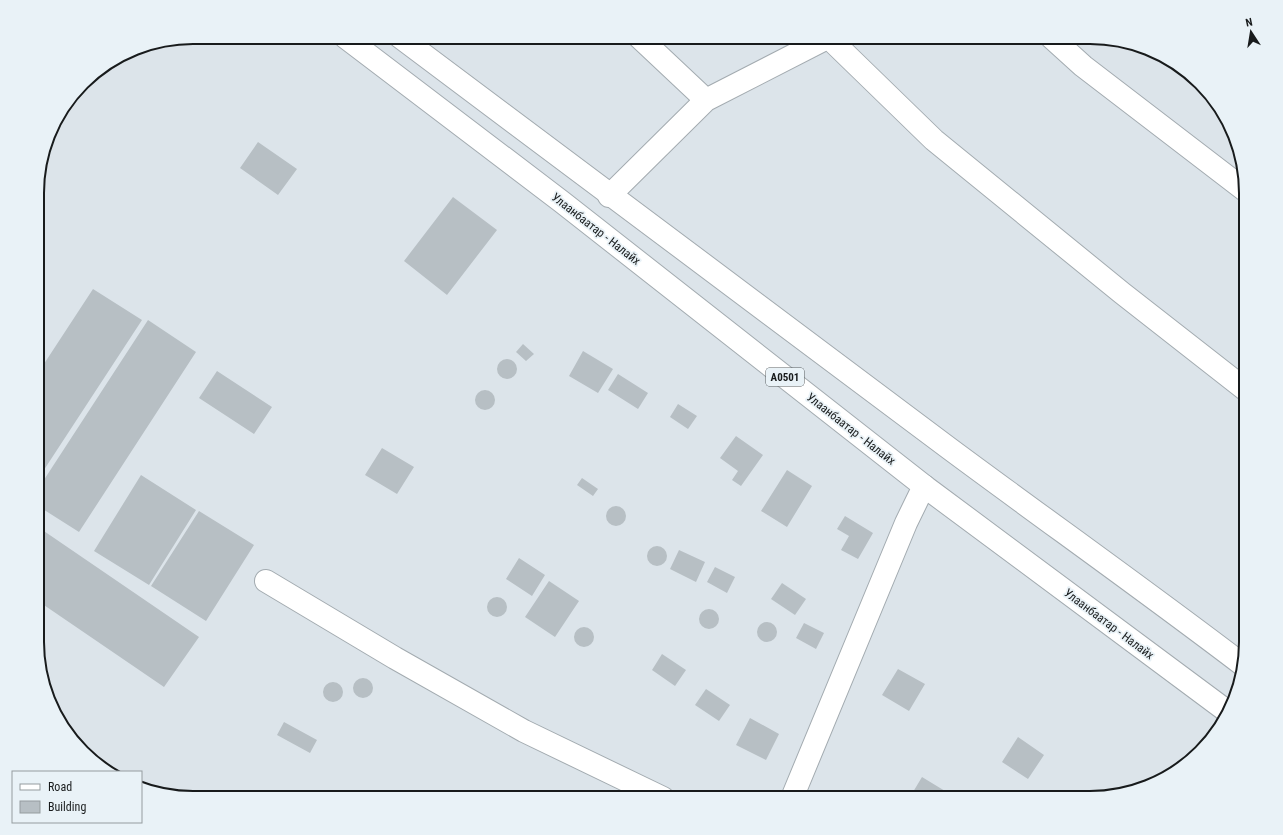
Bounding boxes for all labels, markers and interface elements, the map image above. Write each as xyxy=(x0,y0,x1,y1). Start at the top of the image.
north arrow xyxy=(1231,12,1271,52)
text: N xyxy=(1244,16,1254,30)
street label: Улаанбаатар - Налайх xyxy=(549,190,643,268)
road number: A0501 xyxy=(766,368,804,386)
street label: Улаанбаатар - Налайх xyxy=(804,390,898,468)
street label: Улаанбаатар - Налайх xyxy=(1061,586,1157,662)
legend xyxy=(12,771,142,823)
text: Road xyxy=(48,780,72,794)
text: Building xyxy=(48,800,86,814)

